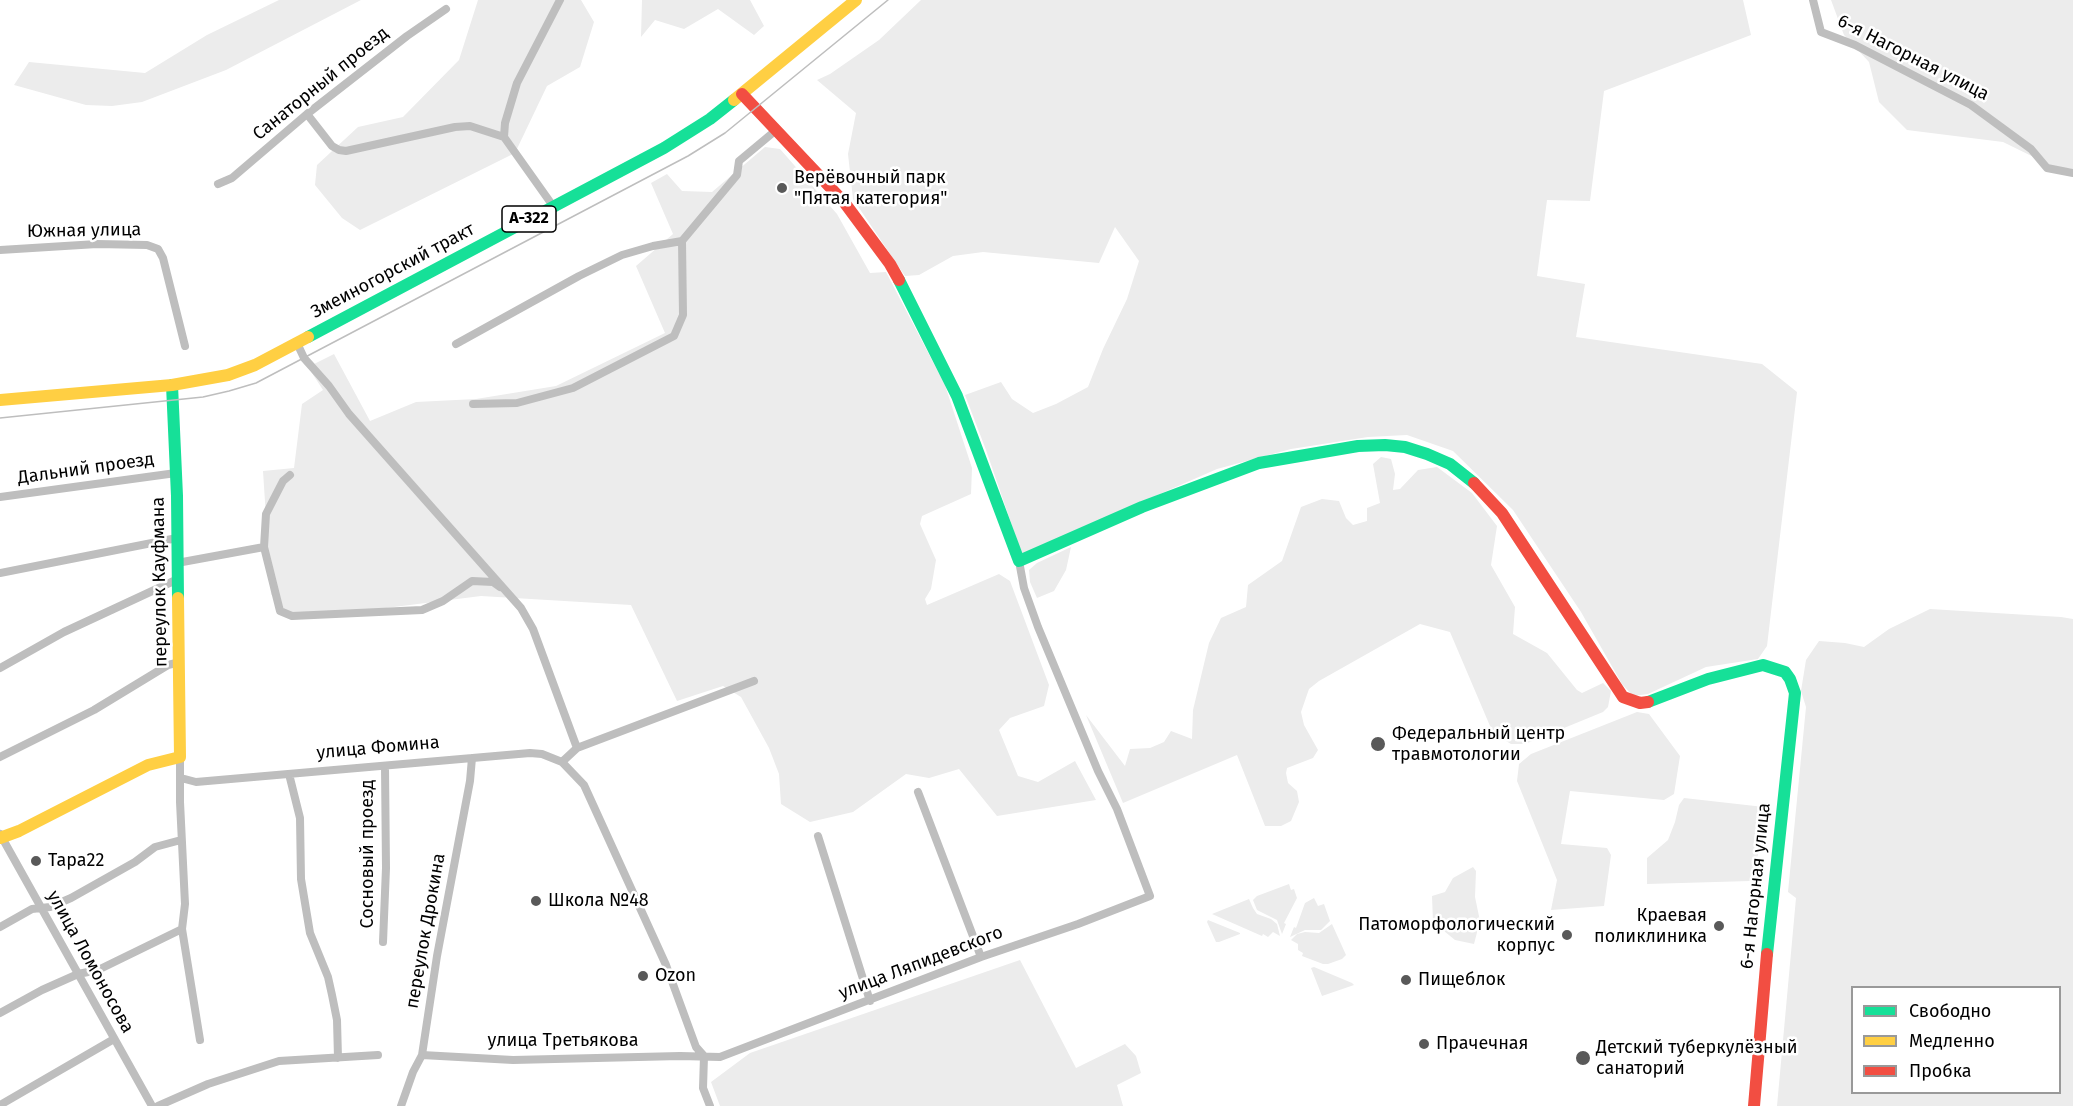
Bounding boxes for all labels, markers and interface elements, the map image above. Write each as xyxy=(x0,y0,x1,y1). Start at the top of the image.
street label: 6-я Нагорная улица xyxy=(1834,10,1992,106)
street label: Санаторный проезд xyxy=(249,23,393,145)
place label: Верёвочный парк "Пятая категория" xyxy=(794,167,947,210)
marker: Верёвочный парк "Пятая категория" xyxy=(775,181,789,195)
road number: А-322 xyxy=(502,206,556,232)
street label: Южная улица xyxy=(27,219,141,243)
street label: Змеиногорский тракт xyxy=(308,219,478,323)
street label: Дальний проезд xyxy=(16,449,156,489)
street label: переулок Кауфмана xyxy=(148,497,172,667)
place label: Федеральный центр травмотологии xyxy=(1392,723,1565,766)
street label: улица Фомина xyxy=(316,732,440,764)
marker: Федеральный центр травмотологии xyxy=(1369,735,1387,753)
street label: Сосновый проезд xyxy=(357,779,379,929)
street label: 6-я Нагорная улица xyxy=(1737,802,1775,970)
place label: Тара22 xyxy=(48,850,104,872)
street label: переулок Дрокина xyxy=(402,852,450,1010)
marker: Тара22 xyxy=(29,854,43,868)
street label: улица Ломоносова xyxy=(42,887,138,1037)
place label: Школа №48 xyxy=(548,890,649,912)
marker: Школа №48 xyxy=(529,894,543,908)
place label: Краевая поликлиника xyxy=(1594,905,1707,948)
place label: Патоморфологический корпус xyxy=(1358,914,1555,956)
marker: Краевая поликлиника xyxy=(1712,919,1726,933)
street label: улица Ляпидевского xyxy=(836,922,1006,1004)
marker: Патоморфологический корпус xyxy=(1560,928,1574,942)
place label: Ozon xyxy=(655,965,696,987)
marker: Ozon xyxy=(636,969,650,983)
place label: Пищеблок xyxy=(1418,969,1505,991)
marker: Пищеблок xyxy=(1399,973,1413,987)
legend xyxy=(1851,986,2061,1094)
text: Свободно xyxy=(1909,1000,1991,1022)
street label: улица Третьякова xyxy=(488,1030,638,1052)
text: Медленно xyxy=(1909,1030,1995,1052)
place label: Прачечная xyxy=(1436,1033,1529,1055)
marker: Прачечная xyxy=(1417,1037,1431,1051)
place label: Детский туберкулёзный санаторий xyxy=(1596,1037,1798,1080)
marker: Детский туберкулёзный санаторий xyxy=(1574,1049,1592,1067)
text: Пробка xyxy=(1909,1060,1972,1082)

